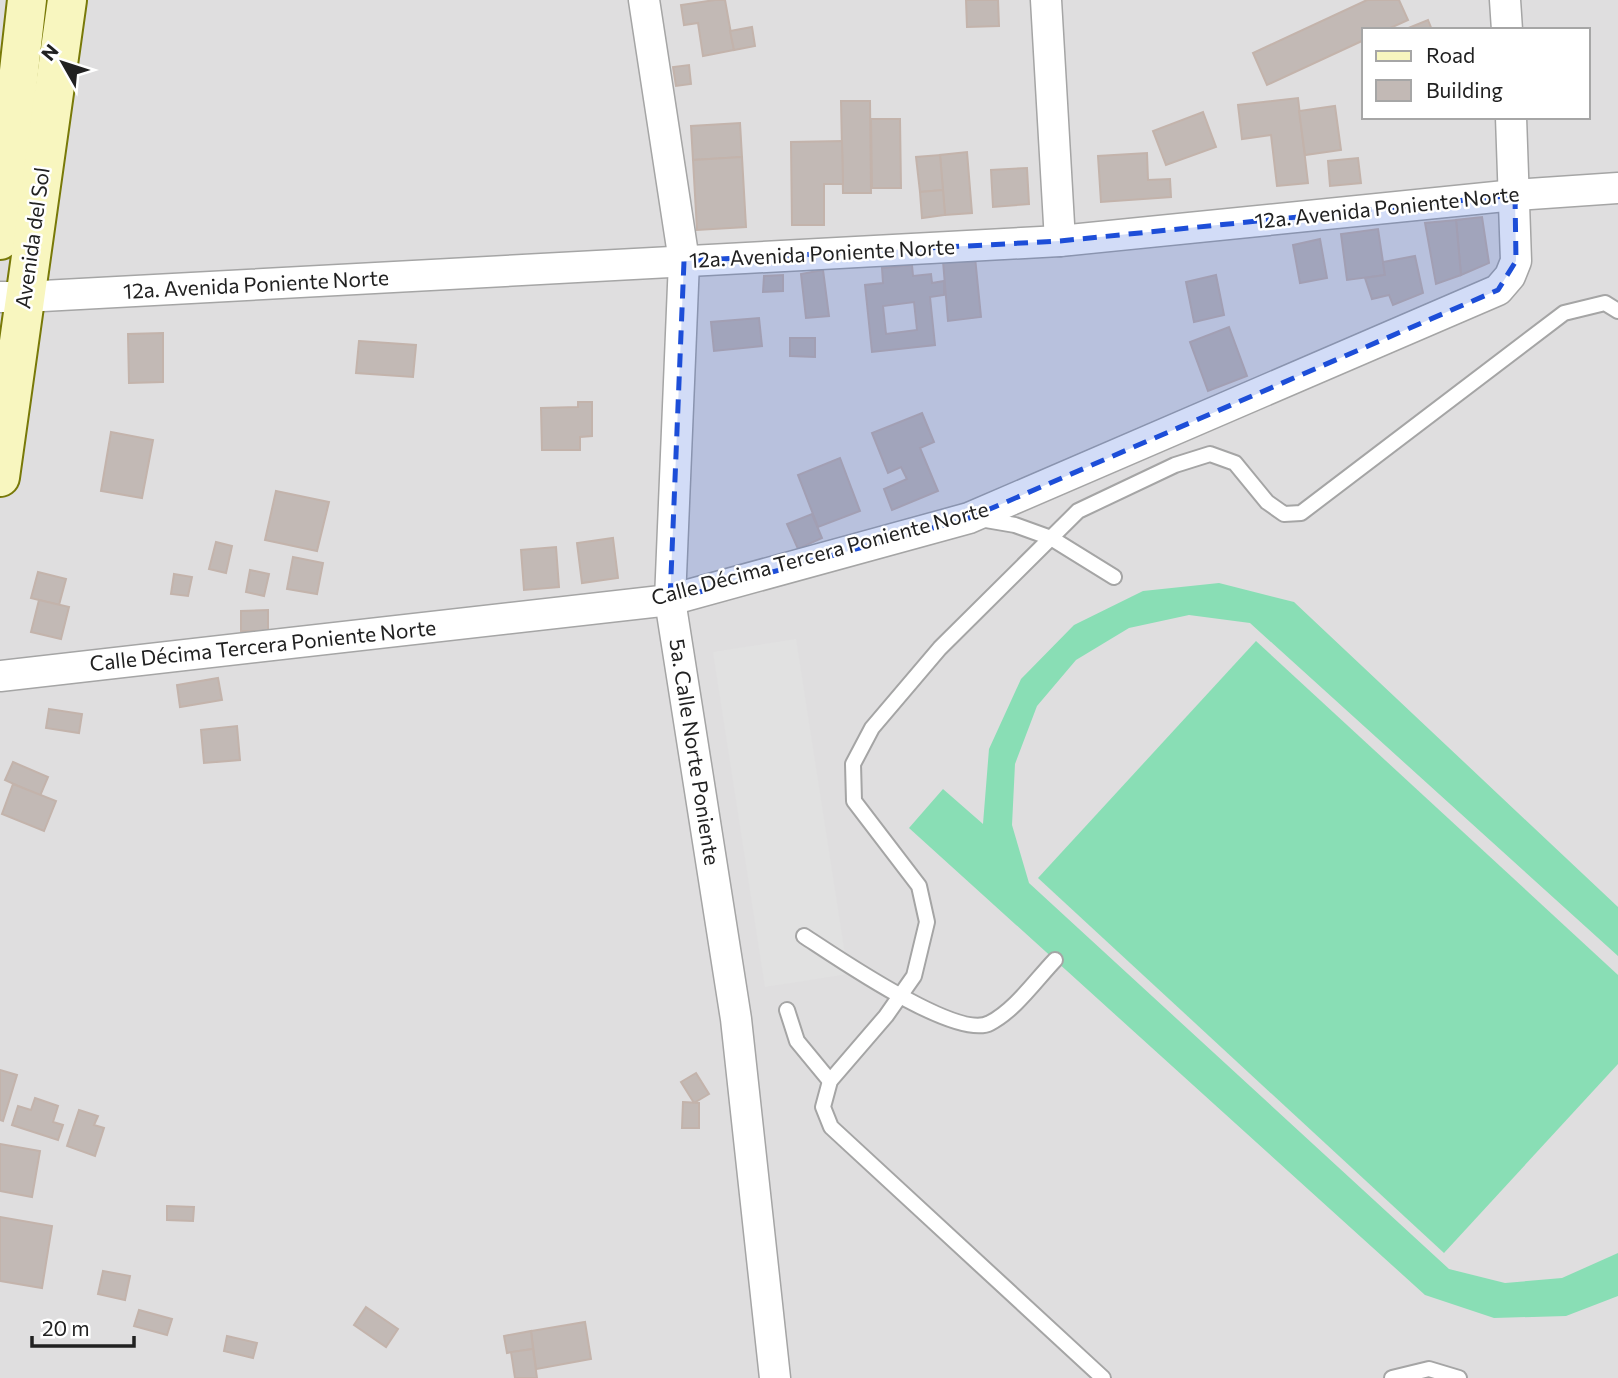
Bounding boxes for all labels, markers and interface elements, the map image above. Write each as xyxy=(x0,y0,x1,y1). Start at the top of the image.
north arrow xyxy=(28,28,98,98)
legend xyxy=(1362,28,1590,119)
text: N xyxy=(36,39,63,65)
text: Road xyxy=(1426,42,1475,67)
text: Building xyxy=(1426,77,1503,102)
street label: Avenida del Sol xyxy=(9,165,54,310)
street label: 12a. Avenida Poniente Norte xyxy=(1253,180,1520,233)
street label: 12a. Avenida Poniente Norte xyxy=(688,233,955,272)
street label: 12a. Avenida Poniente Norte xyxy=(122,264,389,303)
street label: Calle Décima Tercera Poniente Norte xyxy=(648,495,991,610)
street label: Calle Décima Tercera Poniente Norte xyxy=(88,614,437,675)
street label: 5a. Calle Norte Poniente xyxy=(665,637,726,867)
scale bar xyxy=(32,1304,133,1348)
text: 20 m xyxy=(42,1315,90,1340)

